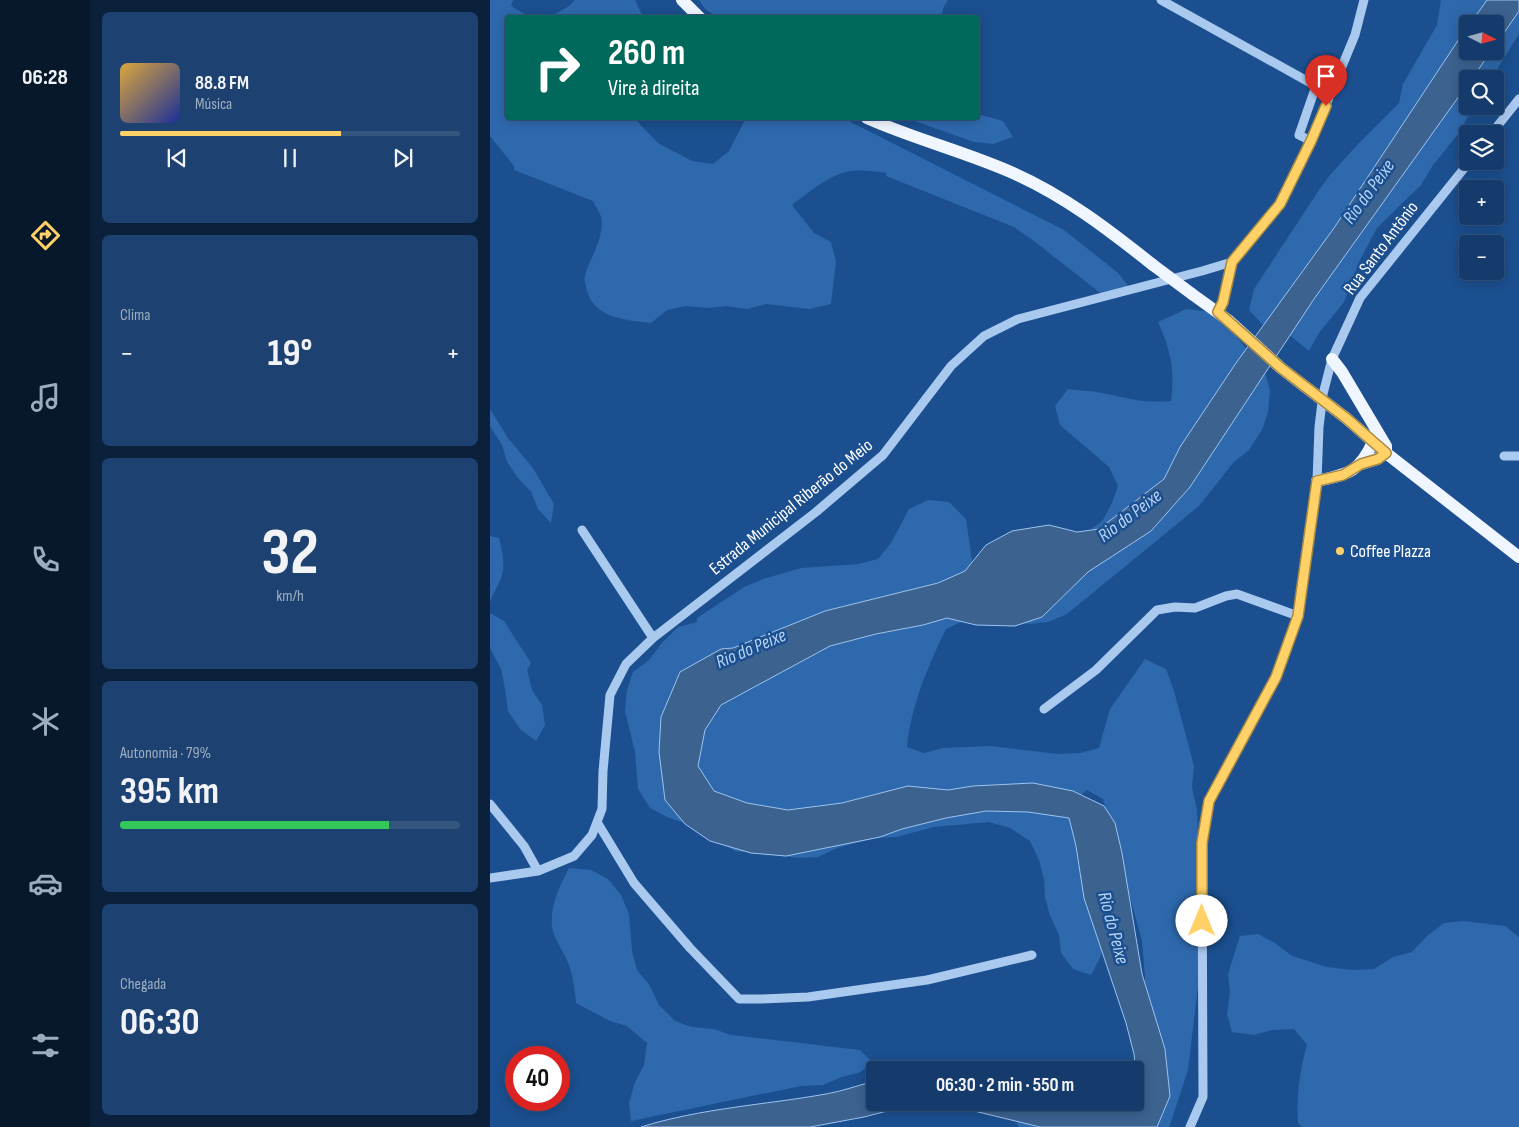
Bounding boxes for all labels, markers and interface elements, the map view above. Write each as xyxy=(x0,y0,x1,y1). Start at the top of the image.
north arrow xyxy=(1459,15,1504,60)
map controls xyxy=(1459,15,1504,280)
text: 260 m xyxy=(608,32,685,75)
icon: right xyxy=(525,35,590,100)
pin xyxy=(1305,55,1347,106)
icon: arrive xyxy=(1312,62,1340,90)
text: 06:28 xyxy=(22,64,68,91)
button: search xyxy=(1459,70,1504,115)
text: 88.8 FM xyxy=(195,72,249,95)
text: Vire à direita xyxy=(608,75,700,102)
text: Música xyxy=(195,95,232,114)
button: layers xyxy=(1459,125,1504,170)
icon: previous xyxy=(163,144,191,172)
icon: pause xyxy=(276,144,304,172)
icon: next xyxy=(389,144,417,172)
water label: Rio do Peixe xyxy=(1338,155,1400,229)
button: + xyxy=(1459,180,1504,225)
street label: Rua Santo Antônio xyxy=(1339,197,1423,299)
icon: directions xyxy=(28,218,63,253)
button: − xyxy=(1459,235,1504,280)
text: Clima xyxy=(120,306,150,325)
text: 19° xyxy=(268,331,312,376)
text: − xyxy=(120,337,134,370)
text: + xyxy=(446,337,460,370)
icon: music xyxy=(28,380,63,415)
street label: Estrada Municipal Riberão do Meio xyxy=(705,435,877,579)
water label: Rio do Peixe xyxy=(1094,484,1167,547)
text: 32 xyxy=(261,515,319,593)
place label: Coffee Plazza xyxy=(1350,541,1431,562)
icon: phone xyxy=(28,542,63,577)
marker: Coffee Plazza xyxy=(1334,545,1346,557)
text: km/h xyxy=(276,587,304,606)
water label: Rio do Peixe xyxy=(712,624,790,674)
icon: climate xyxy=(28,704,63,739)
text: Autonomia · 79% xyxy=(120,744,211,763)
text: 395 km xyxy=(120,769,219,814)
icon: car xyxy=(28,866,63,901)
water label: Rio do Peixe xyxy=(1092,889,1134,967)
position arrow xyxy=(1175,894,1227,946)
text: Chegada xyxy=(120,975,166,994)
text: 06:30 xyxy=(120,1000,200,1045)
icon: filters xyxy=(28,1028,63,1063)
speed limit sign: 40 xyxy=(505,1046,570,1111)
text: 06:30 · 2 min · 550 m xyxy=(936,1074,1074,1097)

